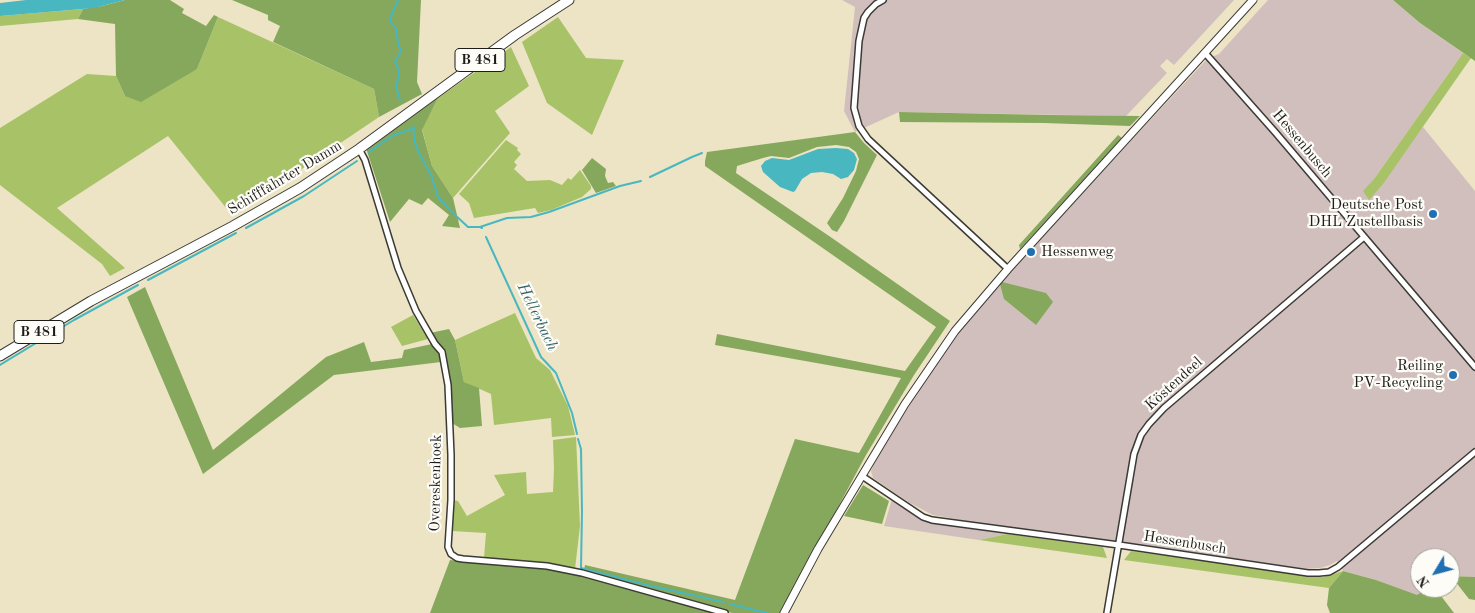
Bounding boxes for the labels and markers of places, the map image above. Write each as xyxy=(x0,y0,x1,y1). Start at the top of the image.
place label: Deutsche Post DHL Zustellbasis xyxy=(1309,196,1423,231)
marker: Deutsche Post DHL Zustellbasis xyxy=(1427,208,1439,220)
place label: Hessenweg xyxy=(1041,243,1114,261)
marker: Hessenweg xyxy=(1025,246,1037,258)
place label: Reiling PV-Recycling xyxy=(1353,357,1443,392)
marker: Reiling PV-Recycling xyxy=(1447,369,1459,381)

